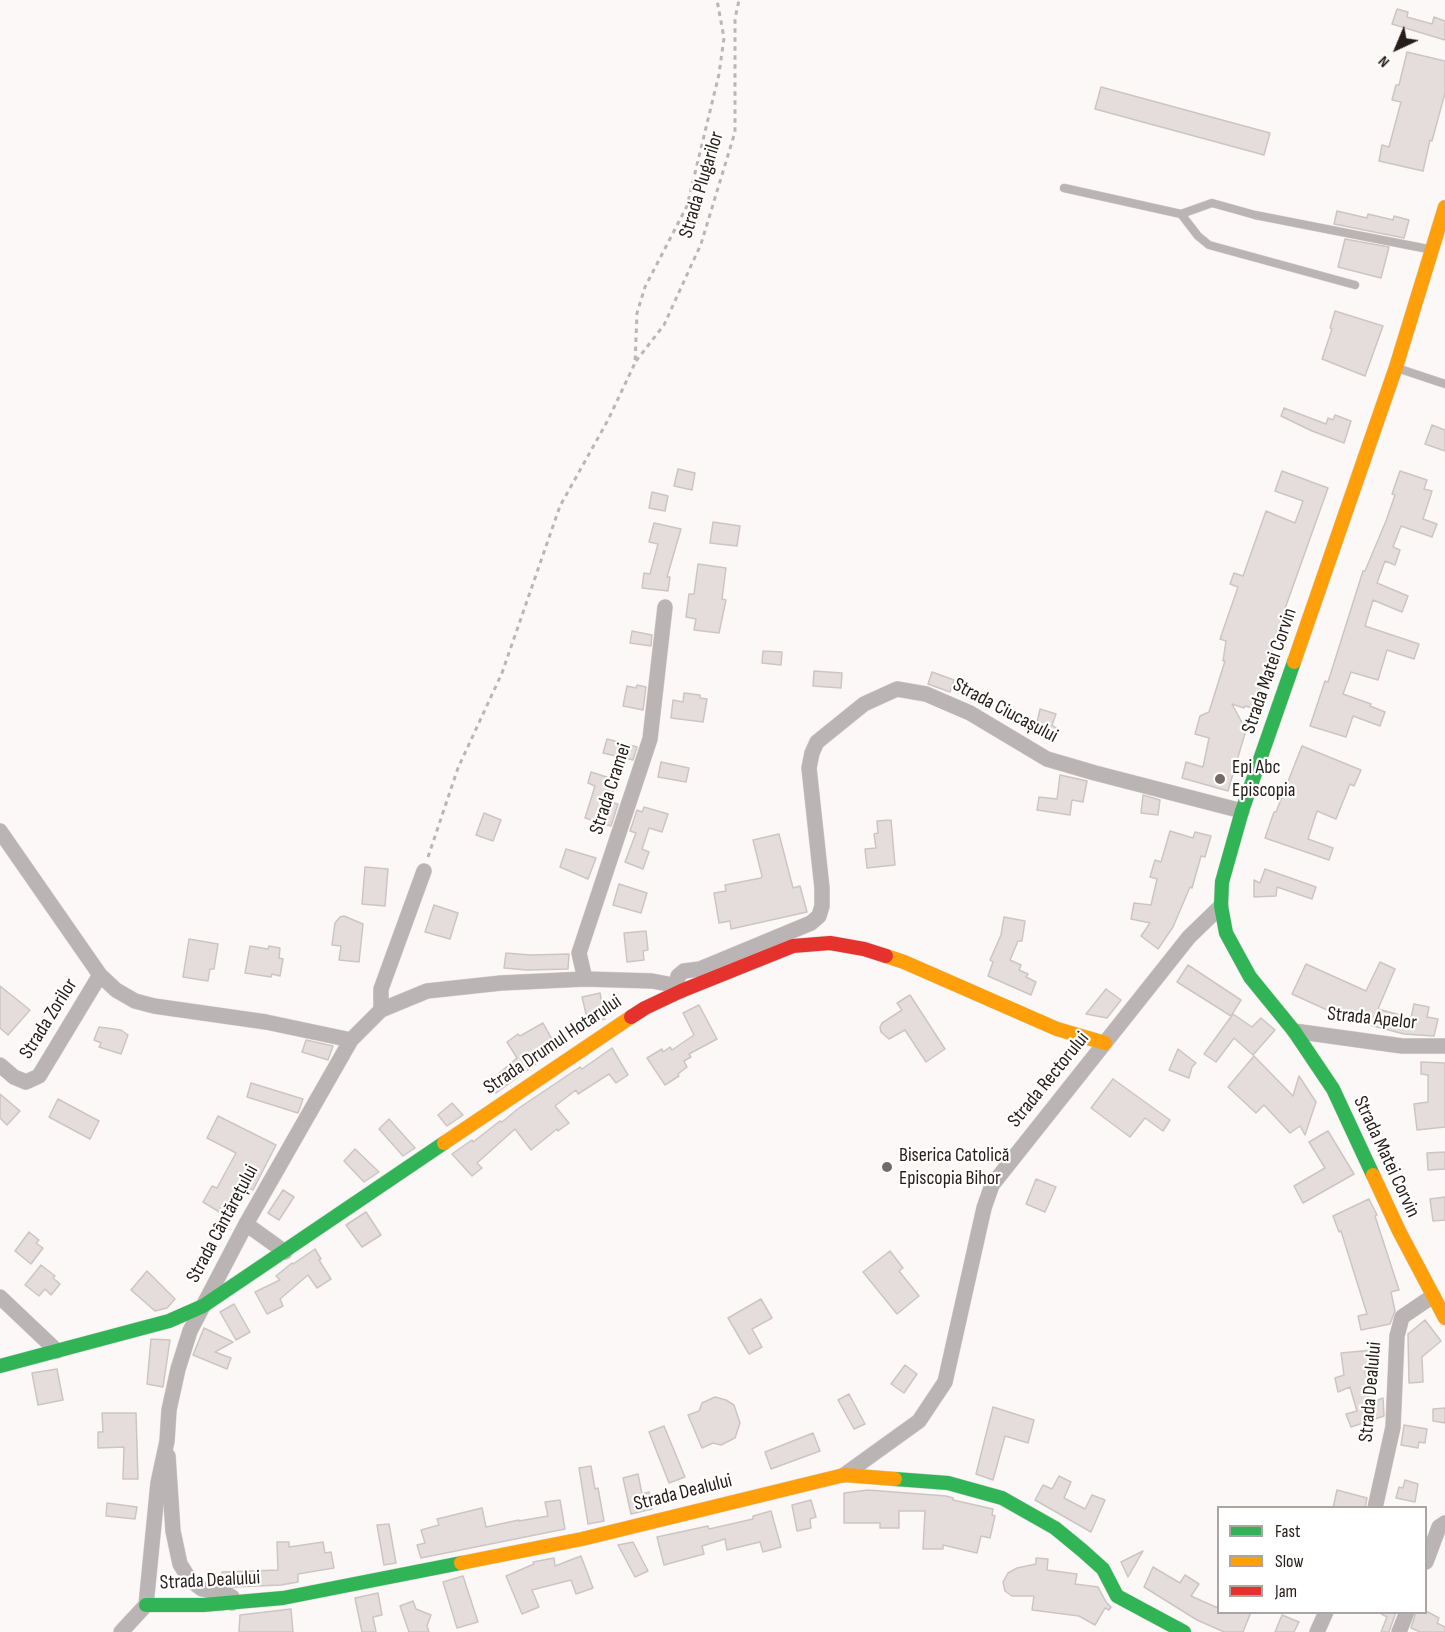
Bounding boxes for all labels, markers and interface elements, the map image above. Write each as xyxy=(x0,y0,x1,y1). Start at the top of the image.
north arrow xyxy=(1367,18,1427,78)
text: N xyxy=(1374,52,1394,71)
street label: Strada Plugarilor xyxy=(674,129,730,241)
street label: Strada Matei Corvin xyxy=(1237,605,1303,737)
street label: Strada Ciucașului xyxy=(948,673,1062,749)
street label: Strada Cramei xyxy=(585,740,637,838)
place label: Epi Abc Episcopia xyxy=(1232,756,1295,803)
marker: Epi Abc Episcopia xyxy=(1213,772,1227,786)
street label: Strada Zorilor xyxy=(15,974,83,1064)
street label: Strada Drumul Hotarului xyxy=(480,990,626,1100)
street label: Strada Apelor xyxy=(1326,1002,1418,1036)
street label: Strada Rectorului xyxy=(1003,1027,1095,1133)
street label: Strada Matei Corvin xyxy=(1347,1092,1425,1222)
place label: Biserica Catolică Episcopia Bihor xyxy=(899,1144,1010,1191)
marker: Biserica Catolică Episcopia Bihor xyxy=(880,1160,894,1174)
street label: Strada Cântărețului xyxy=(182,1161,264,1287)
street label: Strada Dealului xyxy=(1355,1341,1387,1443)
street label: Strada Dealului xyxy=(631,1469,735,1517)
legend xyxy=(1217,1506,1427,1614)
text: Fast xyxy=(1275,1521,1300,1542)
text: Slow xyxy=(1275,1551,1304,1572)
street label: Strada Dealului xyxy=(159,1566,261,1596)
text: Jam xyxy=(1275,1581,1297,1602)

